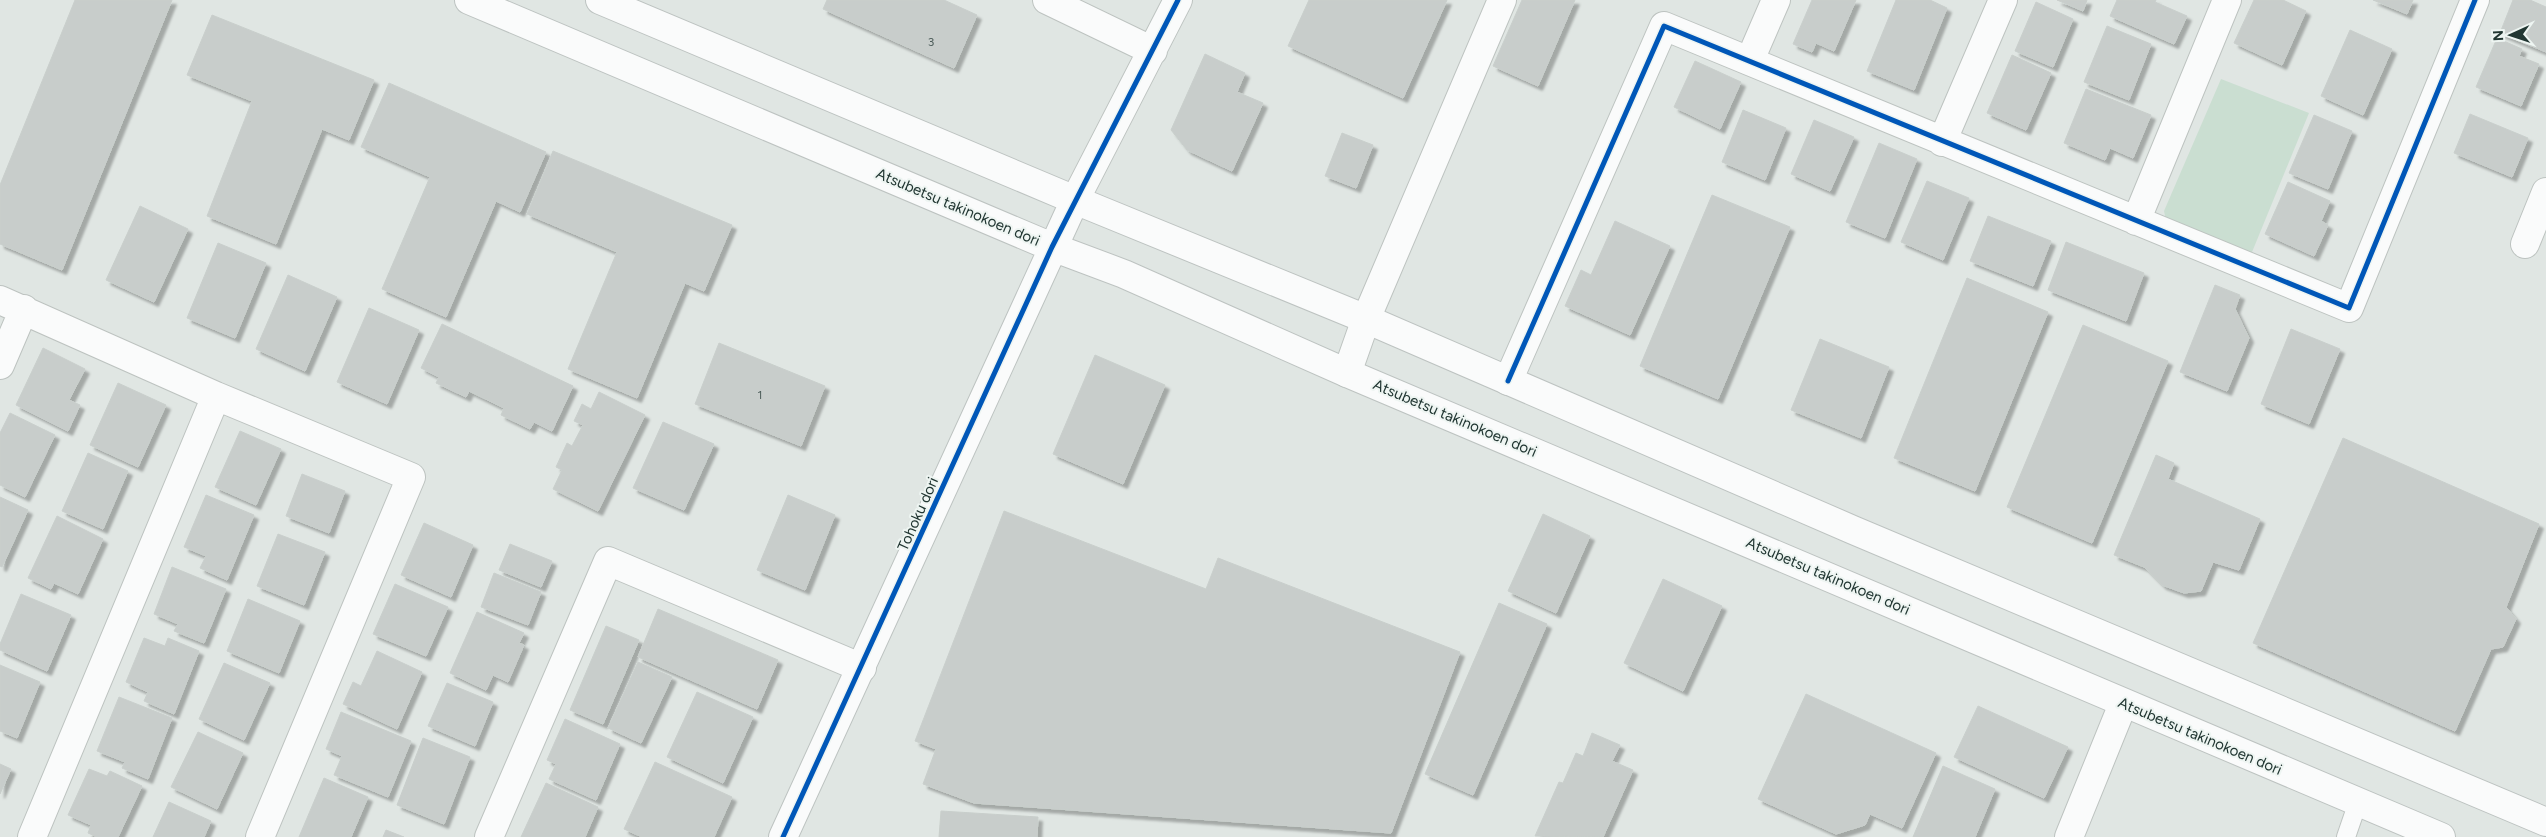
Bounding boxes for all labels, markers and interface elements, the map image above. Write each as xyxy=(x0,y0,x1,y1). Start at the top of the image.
north arrow xyxy=(2486,10,2536,60)
text: N xyxy=(2490,30,2507,42)
house number: 3 xyxy=(928,35,934,49)
street label: Atsubetsu takinokoen dori xyxy=(873,164,1043,250)
street label: Atsubetsu takinokoen dori xyxy=(1370,375,1540,461)
house number: 1 xyxy=(758,388,762,402)
street label: Tohoku dori xyxy=(894,474,942,554)
street label: Atsubetsu takinokoen dori xyxy=(1743,533,1913,619)
street label: Atsubetsu takinokoen dori xyxy=(2115,693,2285,779)

